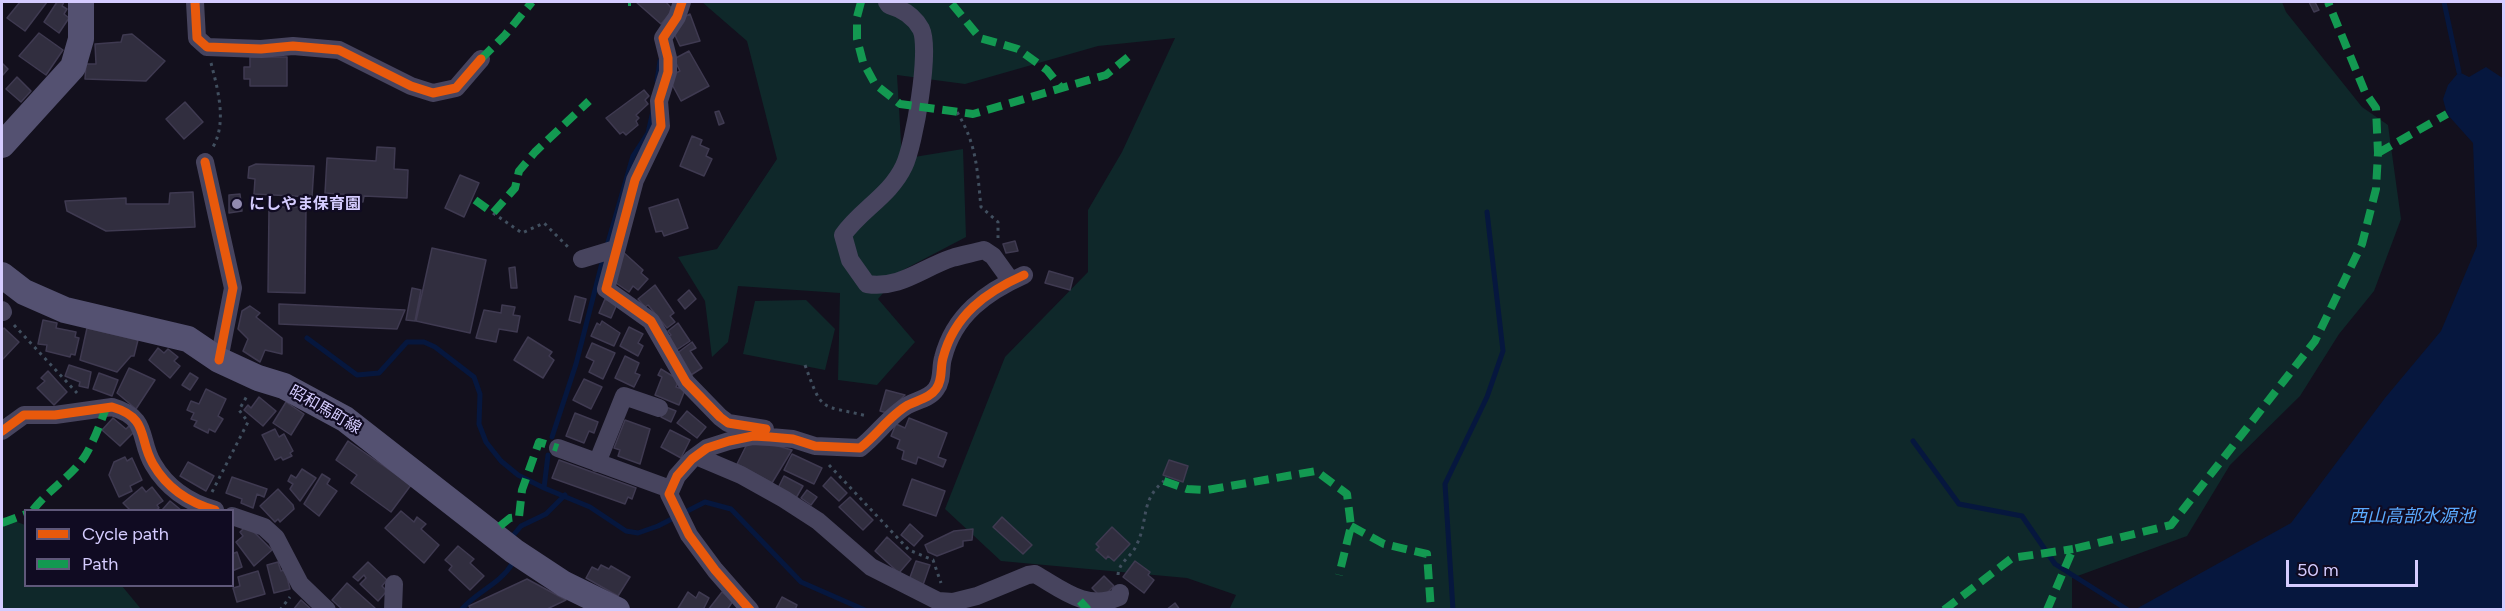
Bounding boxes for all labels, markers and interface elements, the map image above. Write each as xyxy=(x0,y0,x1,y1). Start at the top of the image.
place label: にしやま保育園 xyxy=(249,194,361,214)
marker: にしやま保育園 xyxy=(230,197,244,211)
street label: 昭和馬町線 xyxy=(286,382,364,438)
water label: 西山高部水源池 xyxy=(2349,506,2475,528)
legend xyxy=(24,509,234,587)
text: Cycle path xyxy=(82,523,169,545)
scale bar xyxy=(2289,548,2421,586)
text: Path xyxy=(82,553,118,575)
text: 50 m xyxy=(2297,559,2339,581)

